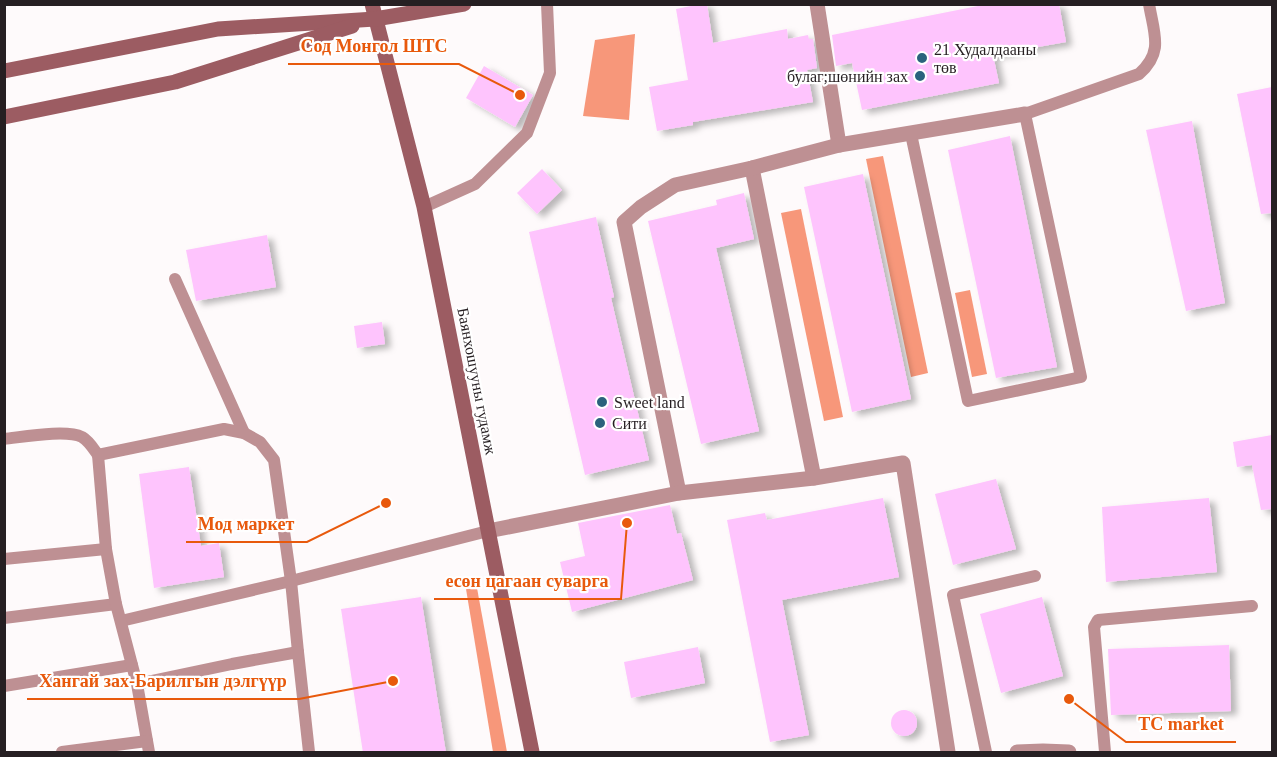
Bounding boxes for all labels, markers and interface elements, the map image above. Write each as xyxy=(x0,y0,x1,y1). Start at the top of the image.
callout: Сод Монгол ШТС xyxy=(288,28,459,64)
text: Сод Монгол ШТС xyxy=(300,36,448,56)
place label: 21 Худалдааны төв xyxy=(934,41,1036,76)
marker: 21 Худалдааны төв xyxy=(915,51,929,65)
place label: булаг;шөнийн зах xyxy=(787,68,908,86)
marker: булаг;шөнийн зах xyxy=(913,69,927,83)
street label: Баянхошууны гудамж xyxy=(453,306,500,457)
place label: Sweet land xyxy=(614,394,685,411)
marker: Sweet land xyxy=(595,395,609,409)
place label: Сити xyxy=(612,415,647,432)
marker: Сити xyxy=(593,416,607,430)
callout: Мод маркет xyxy=(186,506,307,542)
text: Мод маркет xyxy=(198,514,295,534)
callout: есөн цагаан суварга xyxy=(434,563,621,599)
text: есөн цагаан суварга xyxy=(445,571,609,591)
callout: Хангай зах-Барилгын дэлгүүр xyxy=(27,663,299,699)
text: Хангай зах-Барилгын дэлгүүр xyxy=(39,671,287,691)
callout: TC market xyxy=(1126,706,1236,742)
text: TC market xyxy=(1138,714,1224,734)

